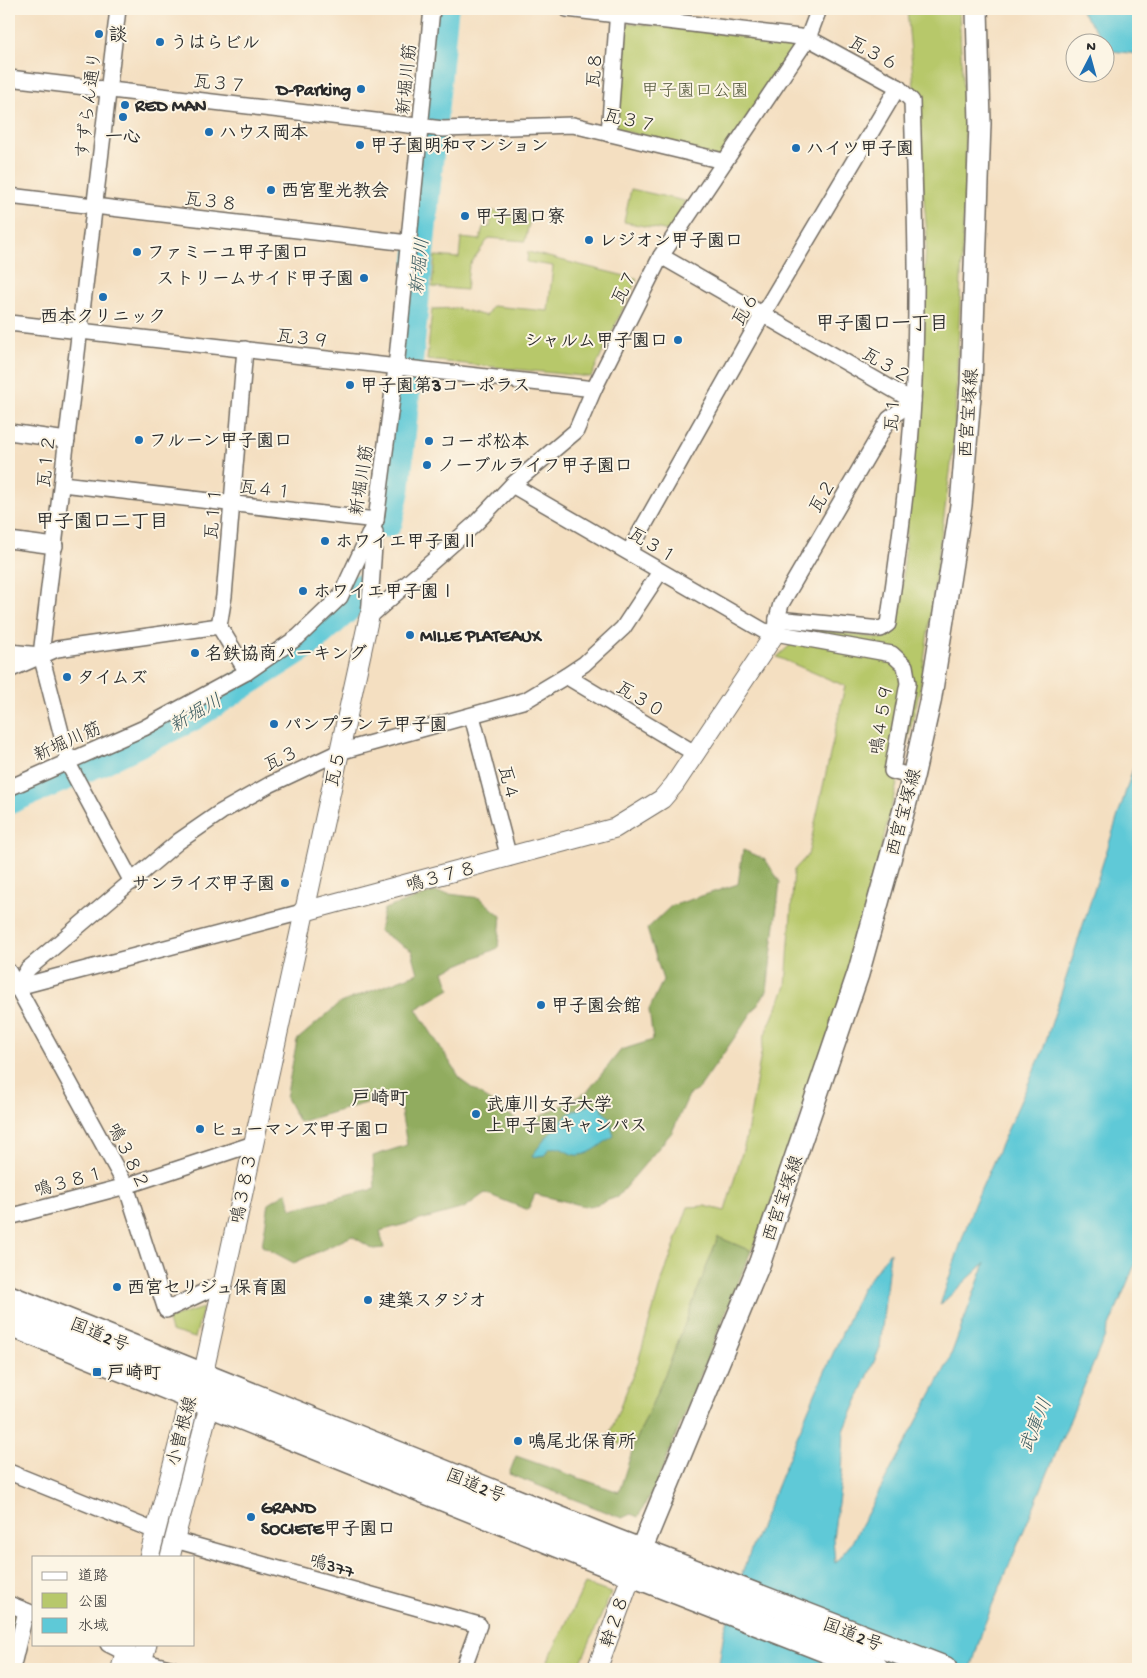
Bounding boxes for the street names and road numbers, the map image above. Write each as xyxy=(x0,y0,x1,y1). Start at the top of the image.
street label: 瓦３６ xyxy=(844,33,902,77)
street label: 新堀川筋 xyxy=(393,42,423,116)
street label: すずらん通り xyxy=(72,50,107,160)
street label: 瓦８ xyxy=(584,51,609,89)
street label: 瓦３７ xyxy=(192,72,248,99)
street label: 瓦３７ xyxy=(601,106,658,139)
street label: 瓦３８ xyxy=(183,190,239,217)
street label: 瓦７ xyxy=(609,267,644,309)
street label: 瓦６ xyxy=(729,289,765,331)
street label: 瓦３９ xyxy=(275,327,331,354)
street label: 瓦３２ xyxy=(857,345,914,390)
street label: 西宮宝塚線 xyxy=(956,367,984,459)
street label: 瓦１ xyxy=(882,395,907,433)
street label: 瓦１２ xyxy=(35,433,62,489)
street label: 新堀川筋 xyxy=(346,443,379,518)
street label: 瓦２ xyxy=(806,476,842,518)
street label: 瓦４１ xyxy=(238,478,294,505)
street label: 瓦１１ xyxy=(203,485,228,541)
street label: 瓦３１ xyxy=(623,524,680,570)
street label: 瓦３０ xyxy=(611,678,668,724)
street label: 鳴４５９ xyxy=(866,682,899,757)
street label: 新堀川筋 xyxy=(30,718,105,768)
street label: 瓦３ xyxy=(261,743,303,778)
street label: 瓦５ xyxy=(323,750,352,789)
street label: 瓦４ xyxy=(492,764,521,804)
street label: 西宮宝塚線 xyxy=(883,766,927,859)
street label: 鳴３７８ xyxy=(404,858,479,898)
street label: 鳴３８２ xyxy=(102,1120,153,1194)
street label: 鳴３８３ xyxy=(227,1151,263,1226)
street label: 西宮宝塚線 xyxy=(759,1153,809,1245)
street label: 鳴３８１ xyxy=(32,1163,107,1203)
street label: 国道2号 xyxy=(66,1314,132,1358)
street label: 小曽根線 xyxy=(163,1394,203,1469)
street label: 国道2号 xyxy=(442,1465,508,1509)
street label: 鳴377 xyxy=(306,1550,357,1584)
street label: 幹２８ xyxy=(597,1593,635,1651)
street label: 国道2号 xyxy=(819,1614,886,1657)

